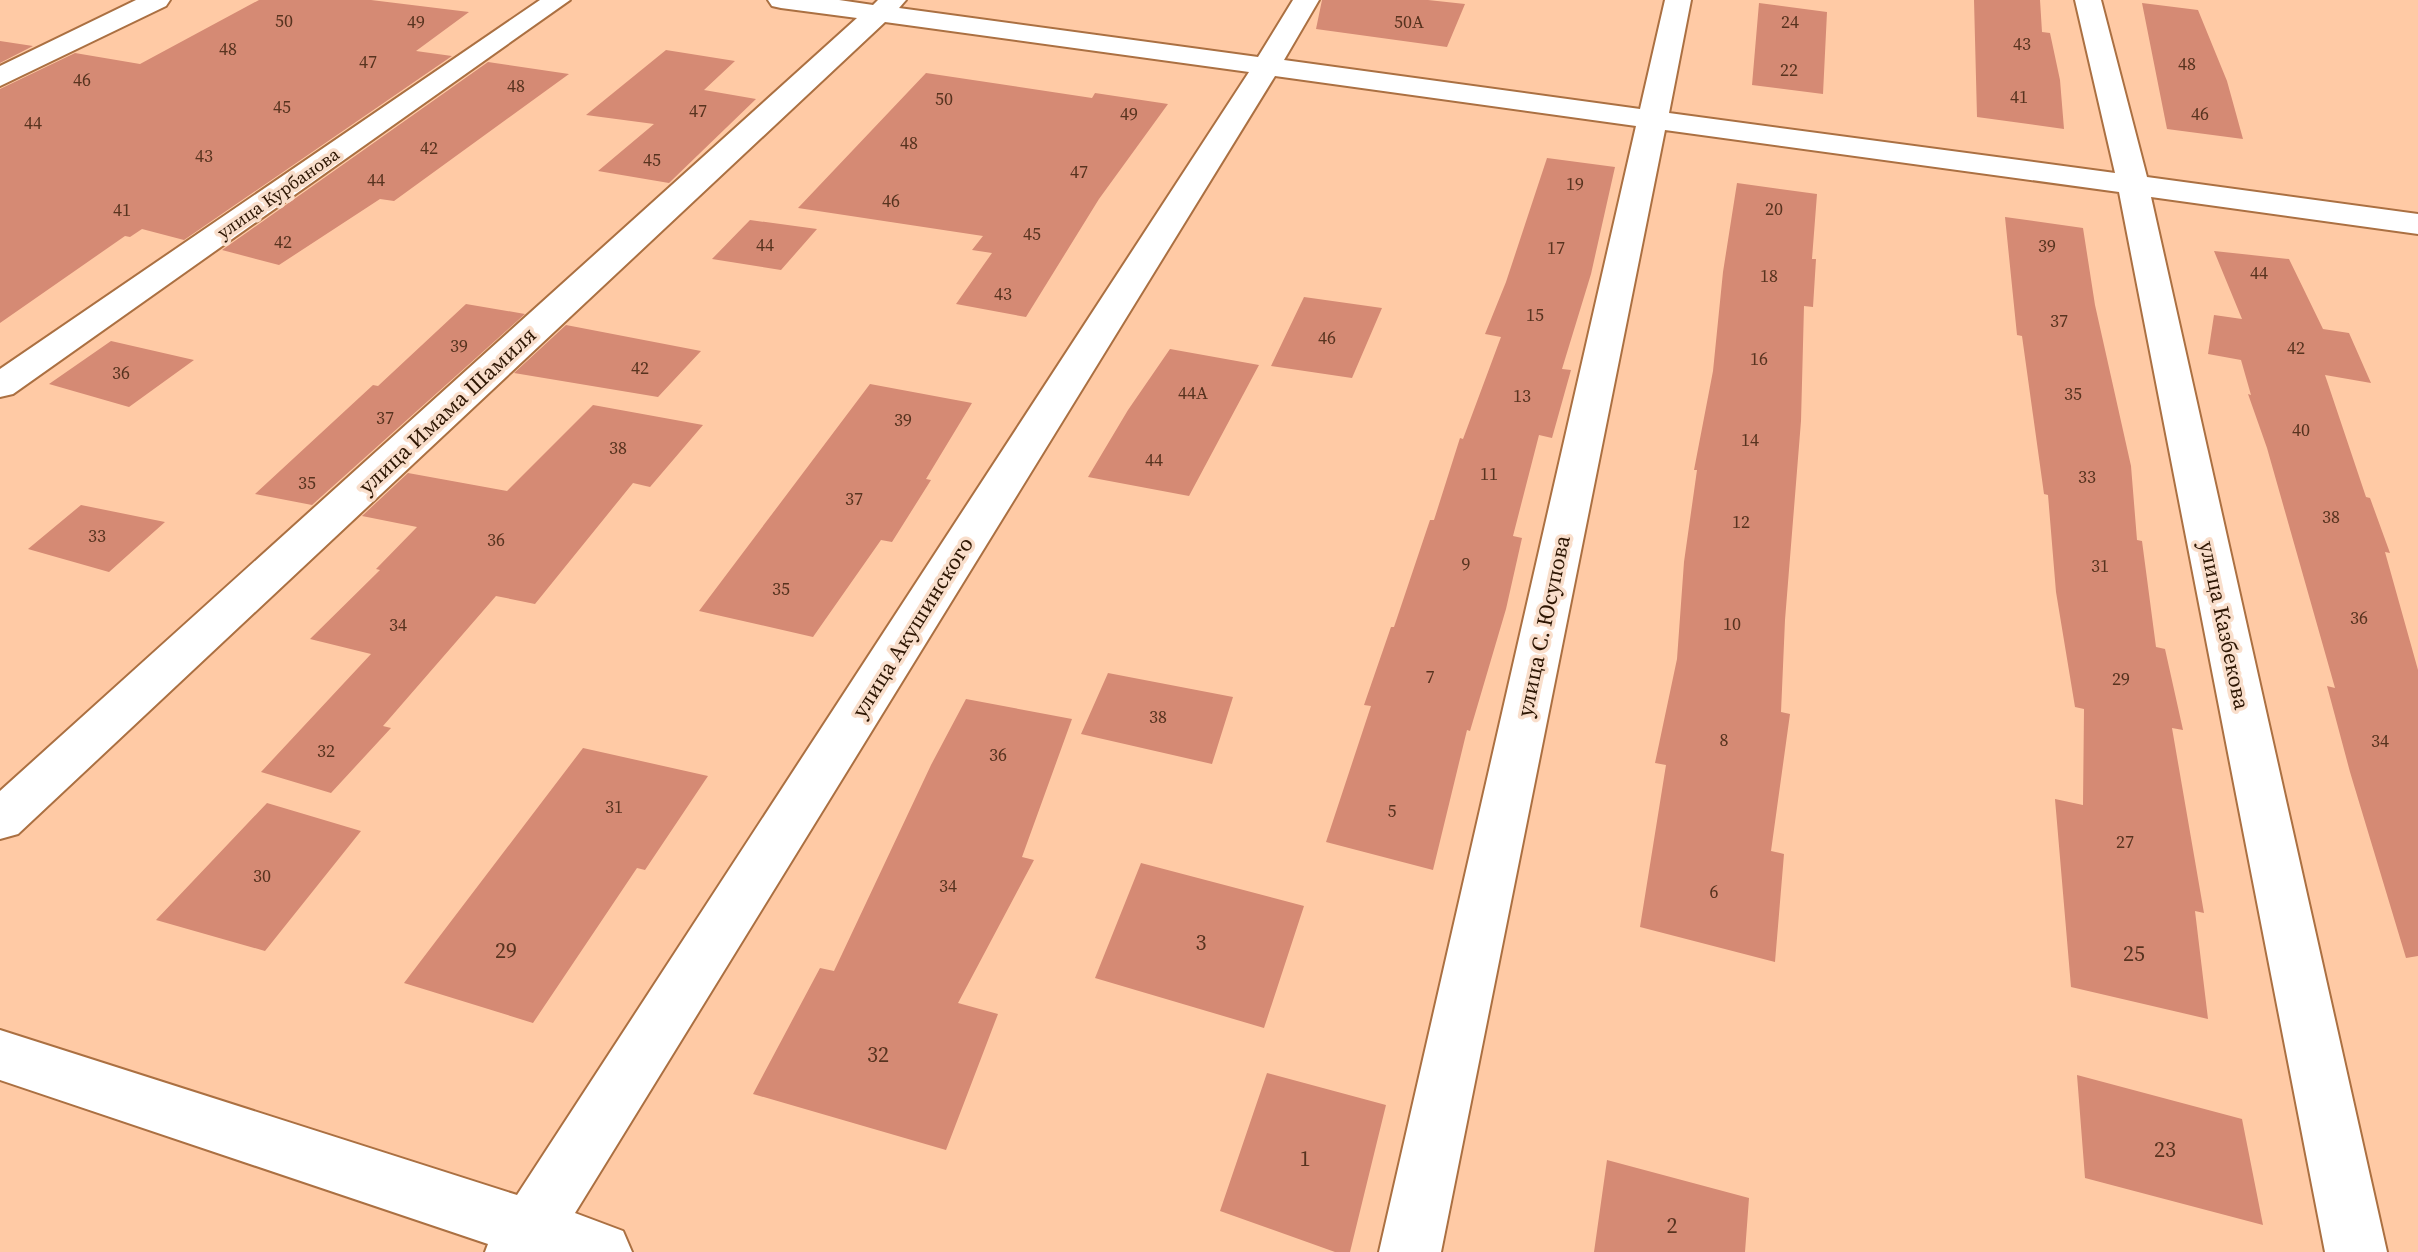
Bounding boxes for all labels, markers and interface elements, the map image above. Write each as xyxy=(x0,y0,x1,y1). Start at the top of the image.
house number: 50 xyxy=(275,8,293,33)
house number: 49 xyxy=(407,9,425,34)
house number: 50А xyxy=(1394,9,1424,34)
house number: 24 xyxy=(1781,9,1799,34)
house number: 43 xyxy=(2013,31,2031,56)
house number: 48 xyxy=(219,36,237,61)
house number: 47 xyxy=(359,49,377,74)
house number: 48 xyxy=(2178,51,2196,76)
house number: 22 xyxy=(1780,57,1798,82)
house number: 46 xyxy=(73,67,91,92)
house number: 48 xyxy=(507,73,525,98)
house number: 41 xyxy=(2010,84,2028,109)
house number: 50 xyxy=(935,86,953,111)
house number: 45 xyxy=(273,94,291,119)
house number: 47 xyxy=(689,98,707,123)
house number: 49 xyxy=(1120,101,1138,126)
house number: 46 xyxy=(2191,101,2209,126)
house number: 44 xyxy=(24,110,42,135)
house number: 48 xyxy=(900,130,918,155)
house number: 42 xyxy=(420,135,438,160)
street label: улица Курбанова xyxy=(212,141,345,244)
house number: 43 xyxy=(195,143,213,168)
house number: 45 xyxy=(643,147,661,172)
house number: 47 xyxy=(1070,159,1088,184)
house number: 44 xyxy=(367,167,385,192)
house number: 19 xyxy=(1566,171,1584,196)
house number: 46 xyxy=(882,188,900,213)
house number: 20 xyxy=(1765,196,1783,221)
house number: 41 xyxy=(113,197,131,222)
house number: 45 xyxy=(1023,221,1041,246)
house number: 42 xyxy=(274,229,292,254)
house number: 44 xyxy=(756,232,774,257)
house number: 39 xyxy=(2038,233,2056,258)
house number: 17 xyxy=(1547,235,1565,260)
house number: 44 xyxy=(2250,260,2268,285)
house number: 18 xyxy=(1760,263,1778,288)
house number: 43 xyxy=(994,281,1012,306)
house number: 15 xyxy=(1526,302,1544,327)
house number: 37 xyxy=(2050,308,2068,333)
street label: улица Имама Шамиля xyxy=(352,320,542,500)
house number: 46 xyxy=(1318,325,1336,350)
house number: 39 xyxy=(450,333,468,358)
house number: 42 xyxy=(2287,335,2305,360)
house number: 16 xyxy=(1750,346,1768,371)
house number: 42 xyxy=(631,355,649,380)
house number: 36 xyxy=(112,360,130,385)
house number: 44А xyxy=(1178,380,1208,405)
house number: 35 xyxy=(2064,381,2082,406)
house number: 13 xyxy=(1513,383,1531,408)
house number: 37 xyxy=(376,405,394,430)
house number: 39 xyxy=(894,407,912,432)
house number: 40 xyxy=(2292,417,2310,442)
house number: 14 xyxy=(1741,427,1759,452)
house number: 38 xyxy=(609,435,627,460)
house number: 44 xyxy=(1145,447,1163,472)
house number: 11 xyxy=(1480,461,1498,486)
house number: 33 xyxy=(2078,464,2096,489)
house number: 35 xyxy=(298,470,316,495)
house number: 37 xyxy=(845,486,863,511)
house number: 38 xyxy=(2322,504,2340,529)
house number: 12 xyxy=(1732,509,1750,534)
house number: 33 xyxy=(88,523,106,548)
house number: 36 xyxy=(487,527,505,552)
street label: улица Акушинского xyxy=(844,531,980,723)
street label: улица С. Юсупова xyxy=(1509,532,1577,719)
street label: улица Казбекова xyxy=(2192,538,2258,713)
house number: 9 xyxy=(1462,551,1471,576)
house number: 31 xyxy=(2091,553,2109,578)
house number: 35 xyxy=(772,576,790,601)
house number: 36 xyxy=(2350,605,2368,630)
house number: 10 xyxy=(1723,611,1741,636)
house number: 34 xyxy=(389,612,407,637)
house number: 7 xyxy=(1426,664,1435,689)
house number: 29 xyxy=(2112,666,2130,691)
house number: 38 xyxy=(1149,704,1167,729)
house number: 8 xyxy=(1720,727,1729,752)
house number: 34 xyxy=(2371,728,2389,753)
house number: 32 xyxy=(317,738,335,763)
house number: 36 xyxy=(989,742,1007,767)
house number: 31 xyxy=(605,794,623,819)
house number: 5 xyxy=(1388,798,1397,823)
house number: 27 xyxy=(2116,829,2134,854)
house number: 30 xyxy=(253,863,271,888)
house number: 34 xyxy=(939,873,957,898)
house number: 6 xyxy=(1710,879,1719,904)
house number: 3 xyxy=(1195,927,1207,957)
house number: 29 xyxy=(495,935,517,965)
house number: 25 xyxy=(2123,938,2145,968)
house number: 32 xyxy=(867,1039,889,1069)
house number: 23 xyxy=(2154,1134,2176,1164)
house number: 1 xyxy=(1299,1143,1311,1173)
house number: 2 xyxy=(1666,1210,1678,1240)

